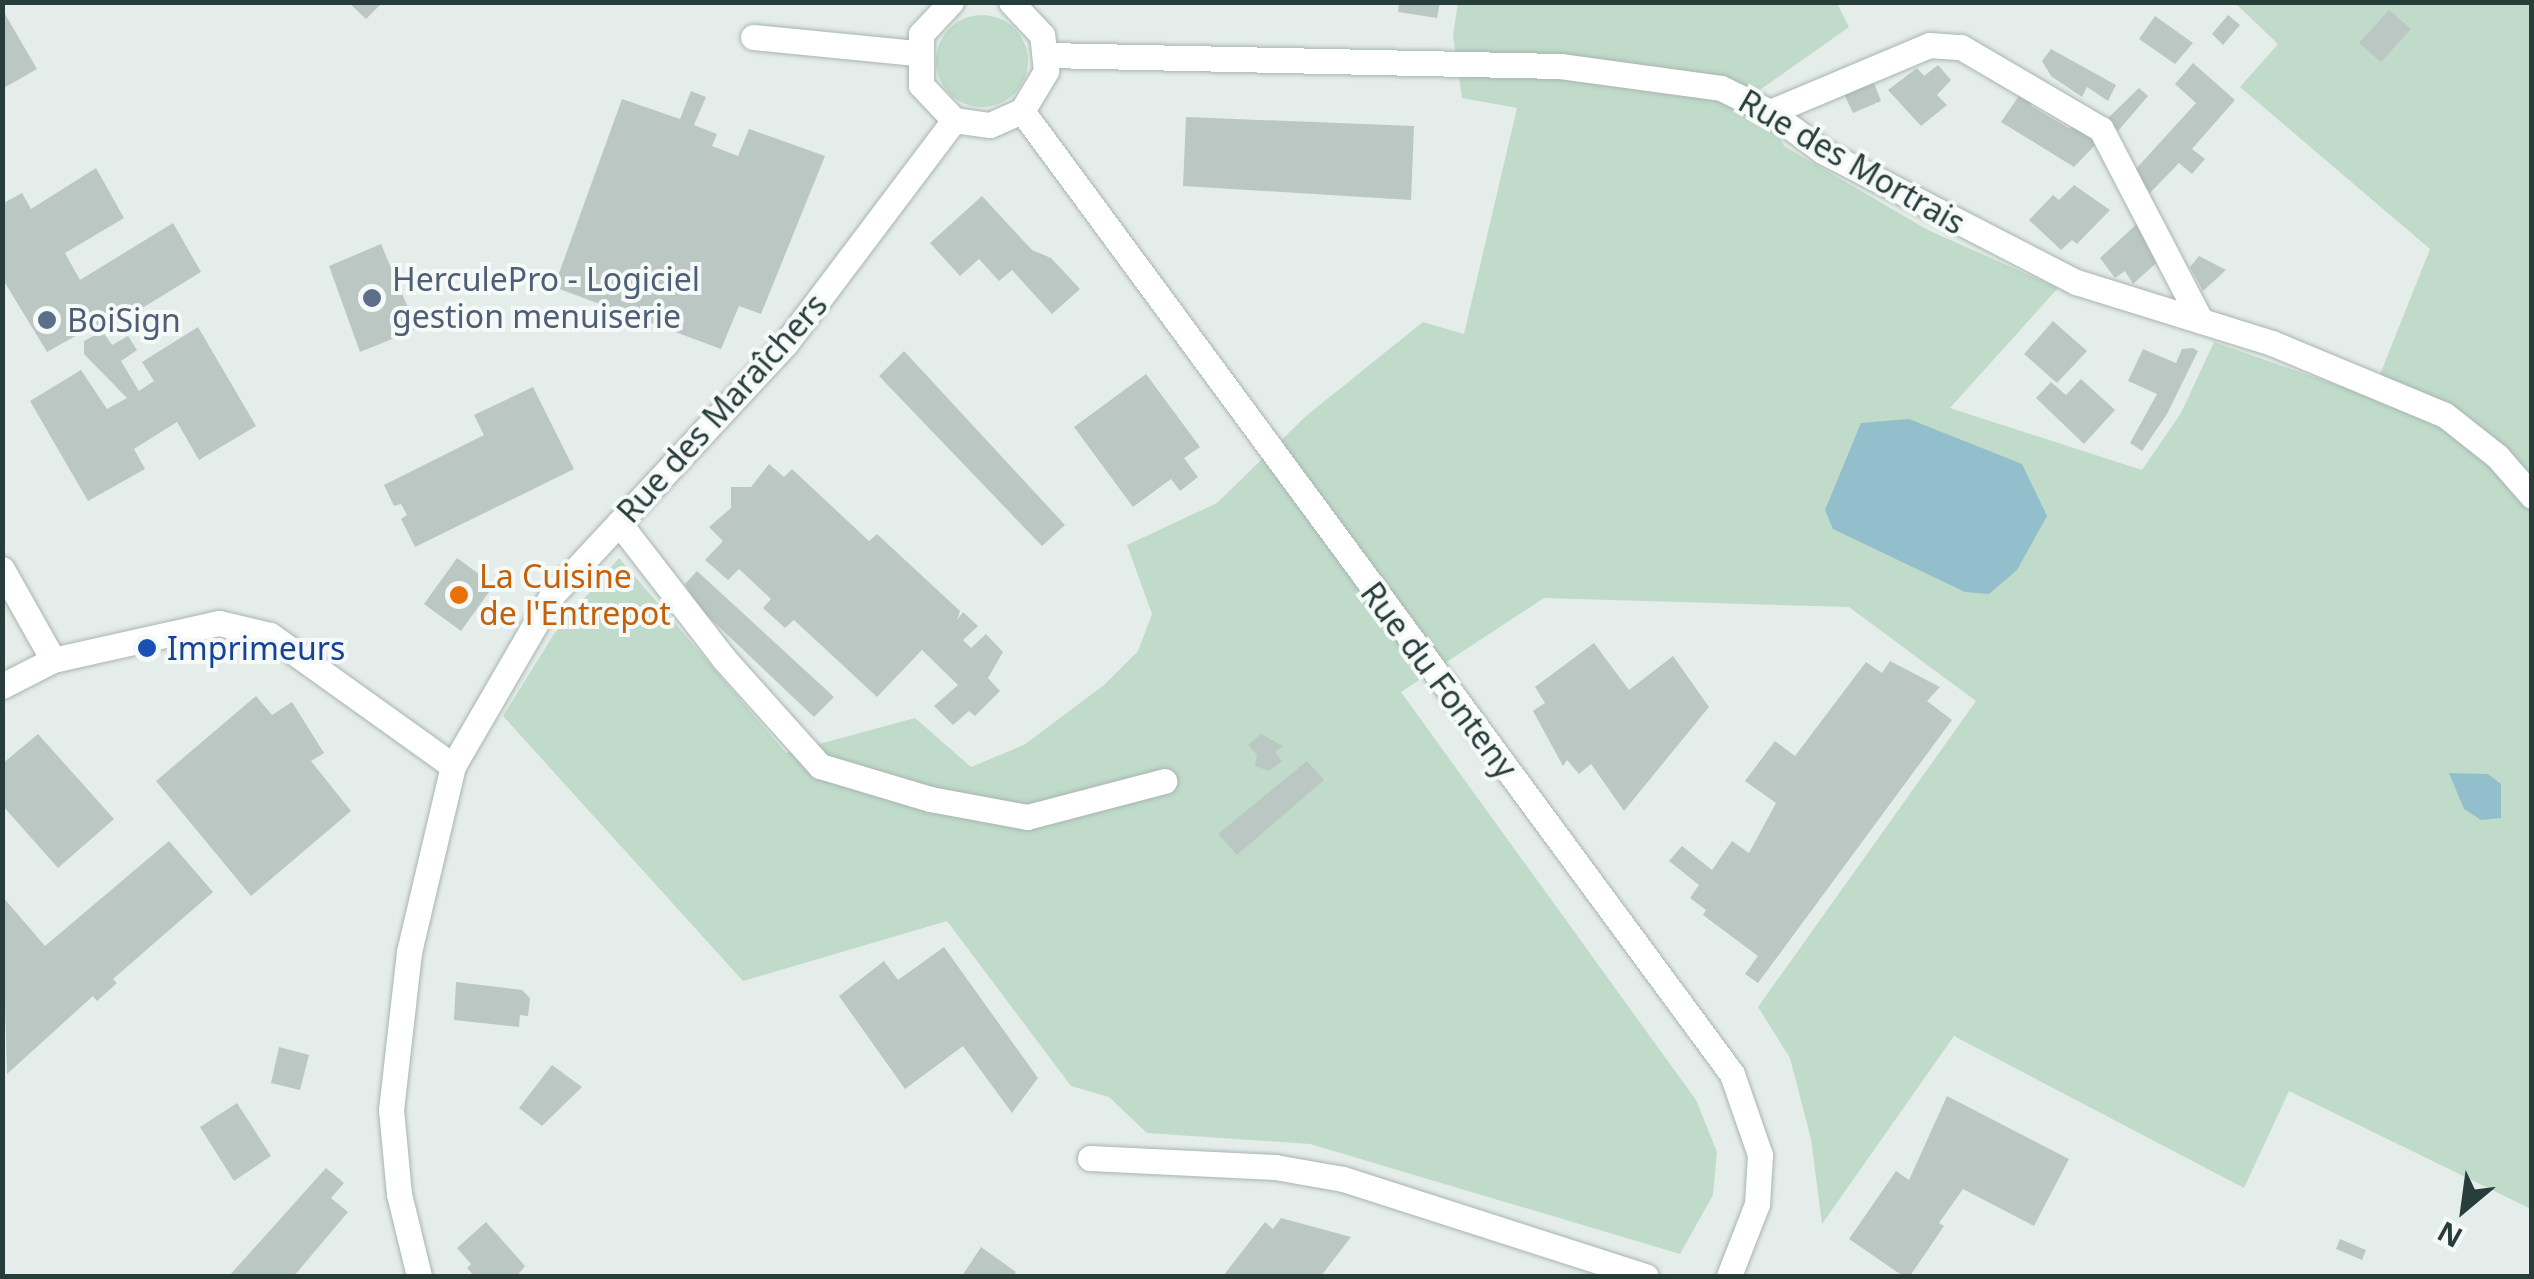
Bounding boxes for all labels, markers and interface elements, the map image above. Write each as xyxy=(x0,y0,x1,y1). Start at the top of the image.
street label: Rue des Mortrais xyxy=(1732,82,1972,242)
place label: HerculePro - Logiciel gestion menuiserie xyxy=(392,261,700,336)
street label: Rue des Maraîchers xyxy=(609,286,835,530)
marker: HerculePro - Logiciel gestion menuiserie xyxy=(361,287,383,309)
place label: BoiSign xyxy=(67,301,181,339)
marker: BoiSign xyxy=(36,309,58,331)
place label: La Cuisine de l'Entrepot xyxy=(479,558,671,633)
street label: Rue du Fonteny xyxy=(1353,575,1525,785)
marker: La Cuisine de l'Entrepot xyxy=(448,584,470,606)
place label: Imprimeurs xyxy=(167,629,345,667)
marker: Imprimeurs xyxy=(136,637,158,659)
north arrow xyxy=(2414,1159,2514,1259)
text: N xyxy=(2430,1213,2469,1257)

